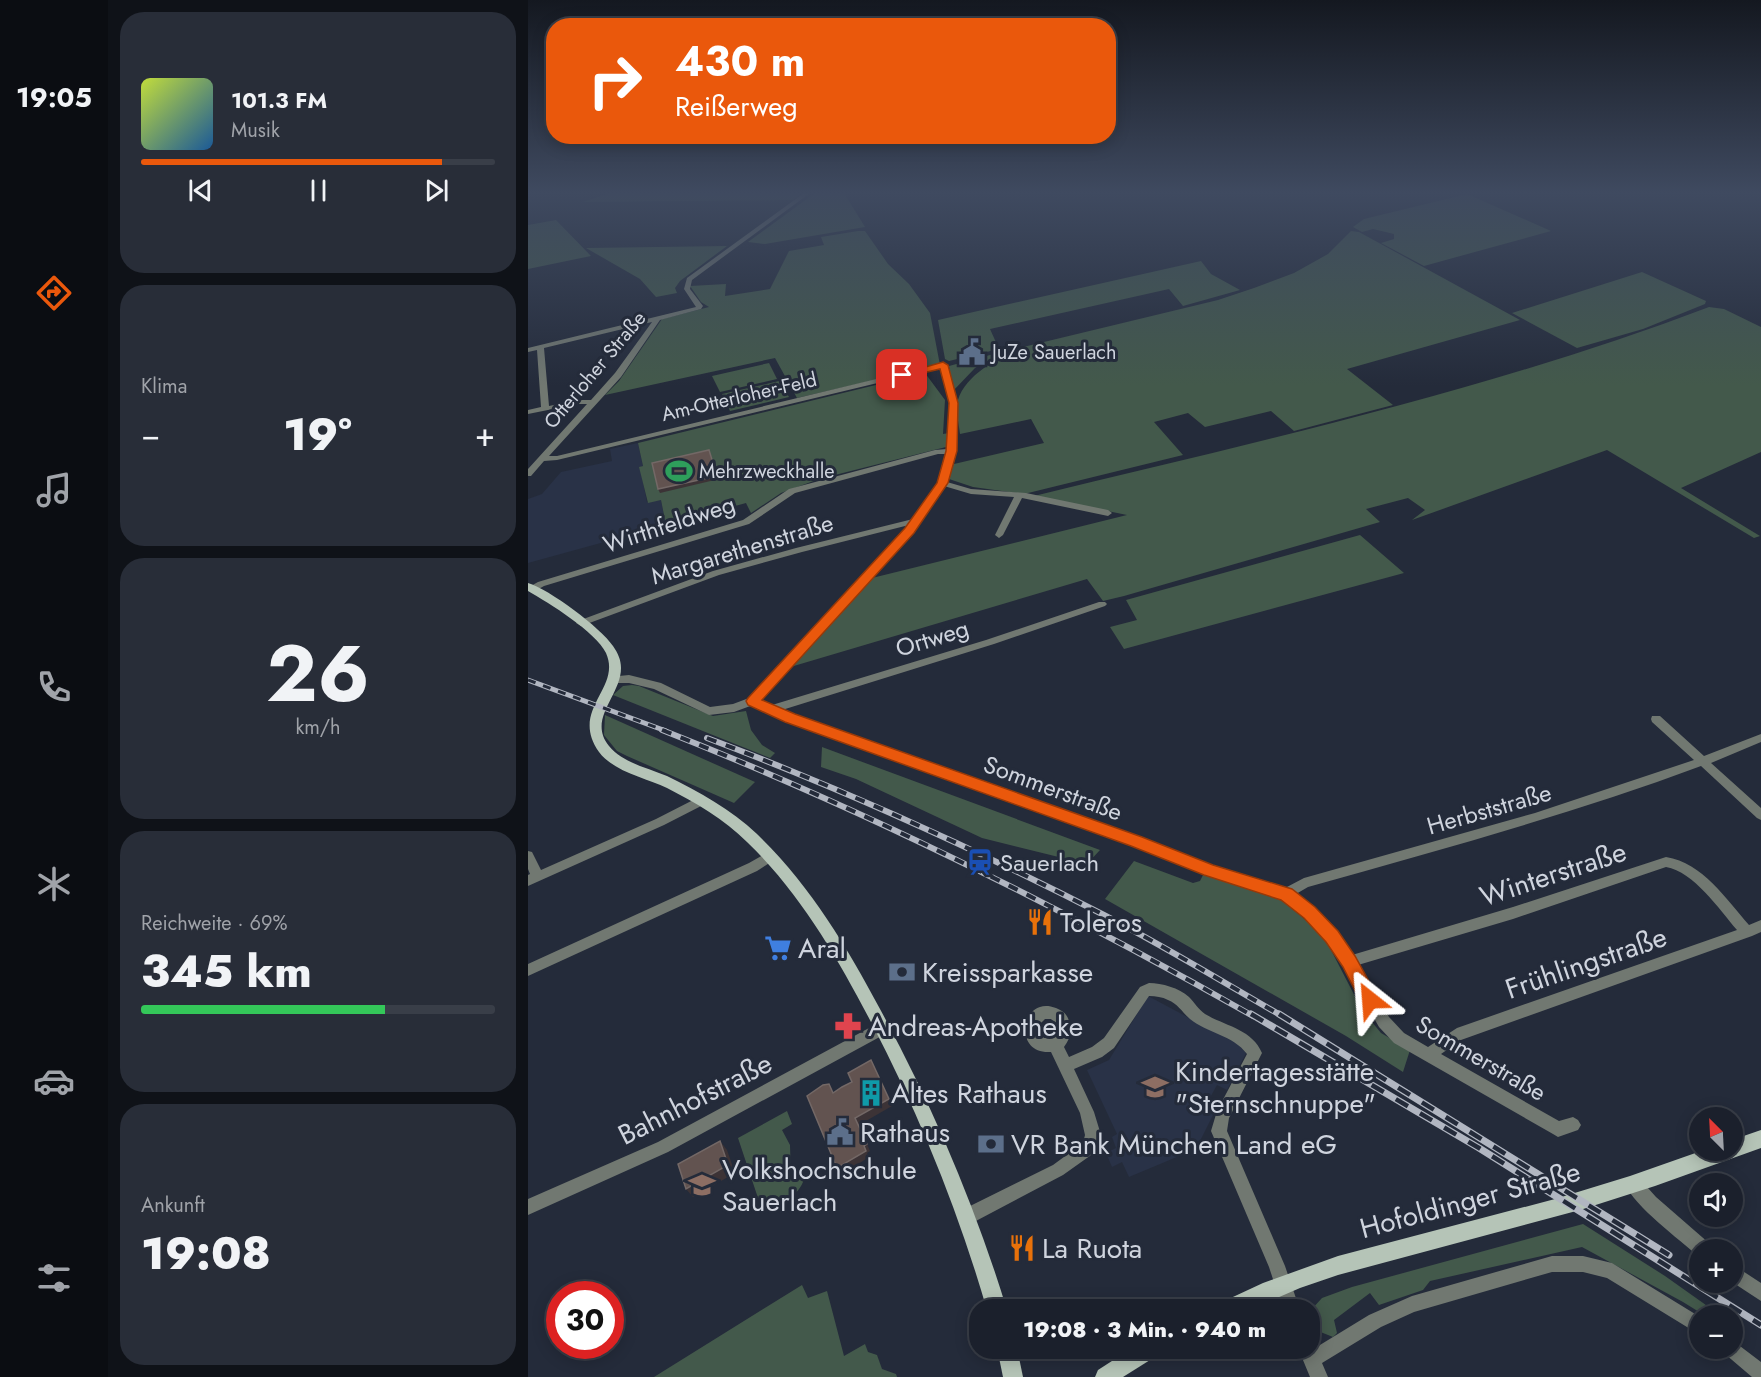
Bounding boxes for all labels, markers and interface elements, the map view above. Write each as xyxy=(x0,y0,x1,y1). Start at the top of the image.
text: 430 m xyxy=(675,31,805,92)
icon: right xyxy=(576,42,654,120)
text: 19:05 xyxy=(16,78,92,117)
text: 101.3 FM xyxy=(231,84,327,116)
text: Reißerweg xyxy=(675,87,798,126)
text: Musik xyxy=(231,116,280,145)
icon: previous xyxy=(184,174,217,207)
icon: pause xyxy=(302,174,335,207)
icon: next xyxy=(420,174,453,207)
icon: directions xyxy=(33,272,75,314)
street label: Otterloher Straße xyxy=(537,305,653,435)
public building icon: JuZe Sauerlach xyxy=(957,337,987,367)
place label: JuZe Sauerlach xyxy=(989,338,1116,367)
pin xyxy=(876,349,927,400)
icon: arrive xyxy=(885,358,918,391)
street label: Am-Otterloher-Feld xyxy=(658,365,820,429)
text: Klima xyxy=(141,372,187,401)
text: 19° xyxy=(283,402,352,467)
text: − xyxy=(141,411,160,458)
text: + xyxy=(475,411,495,458)
sports icon: Mehrzweckhalle xyxy=(664,456,694,486)
place label: Mehrzweckhalle xyxy=(699,457,835,486)
icon: music xyxy=(33,469,75,511)
street label: Wirthfeldweg xyxy=(598,486,740,562)
street label: Margarethenstraße xyxy=(647,505,837,593)
street label: Ortweg xyxy=(891,610,973,666)
text: 26 xyxy=(266,618,370,730)
icon: phone xyxy=(33,666,75,708)
text: km/h xyxy=(295,713,341,742)
street label: Sommerstraße xyxy=(979,747,1127,829)
street label: Herbststraße xyxy=(1423,775,1555,843)
street label: Winterstraße xyxy=(1474,831,1632,917)
place label: Sauerlach xyxy=(1000,845,1099,880)
station icon: Sauerlach xyxy=(965,847,995,877)
icon: climate xyxy=(33,863,75,905)
place label: Toleros xyxy=(1060,902,1142,943)
restaurant icon: Toleros xyxy=(1025,907,1055,937)
text: Reichweite · 69% xyxy=(141,909,288,938)
street label: Frühlingstraße xyxy=(1500,916,1672,1010)
place label: Aral xyxy=(798,928,846,969)
supermarket icon: Aral xyxy=(763,933,793,963)
text: 345 km xyxy=(141,939,312,1004)
place label: Kreissparkasse xyxy=(922,952,1093,993)
bank icon: Kreissparkasse xyxy=(887,957,917,987)
position arrow xyxy=(1338,968,1402,1032)
place label: Andreas-Apotheke xyxy=(868,1006,1083,1047)
street label: Sommerstraße xyxy=(1409,1006,1553,1110)
pharmacy icon: Andreas-Apotheke xyxy=(833,1011,863,1041)
street label: Bahnhofstraße xyxy=(611,1043,779,1155)
place label: Kindertagesstätte "Sternschnuppe" xyxy=(1175,1051,1376,1124)
icon: car xyxy=(33,1060,75,1102)
school or university icon: Kindertagesstätte "Sternschnuppe" xyxy=(1140,1072,1170,1102)
place label: Altes Rathaus xyxy=(891,1073,1047,1114)
building icon: Altes Rathaus xyxy=(856,1078,886,1108)
north arrow xyxy=(1689,1107,1743,1161)
map controls xyxy=(1689,1107,1743,1359)
place label: Rathaus xyxy=(860,1112,950,1153)
public building icon: Rathaus xyxy=(825,1117,855,1147)
place label: VR Bank München Land eG xyxy=(1011,1124,1337,1165)
bank icon: VR Bank München Land eG xyxy=(976,1129,1006,1159)
place label: Volkshochschule Sauerlach xyxy=(722,1149,917,1222)
street label: Hofoldinger Straße xyxy=(1355,1151,1585,1249)
school or university icon: Volkshochschule Sauerlach xyxy=(687,1170,717,1200)
button: sound xyxy=(1689,1173,1743,1227)
text: Ankunft xyxy=(141,1191,205,1220)
text: 19:08 xyxy=(141,1221,271,1286)
place label: La Ruota xyxy=(1042,1228,1142,1269)
restaurant icon: La Ruota xyxy=(1007,1233,1037,1263)
button: + xyxy=(1689,1239,1743,1293)
icon: filters xyxy=(33,1257,75,1299)
speed limit sign: 30 xyxy=(546,1281,624,1359)
button: − xyxy=(1689,1305,1743,1359)
text: 19:08 · 3 Min. · 940 m xyxy=(1023,1313,1266,1345)

